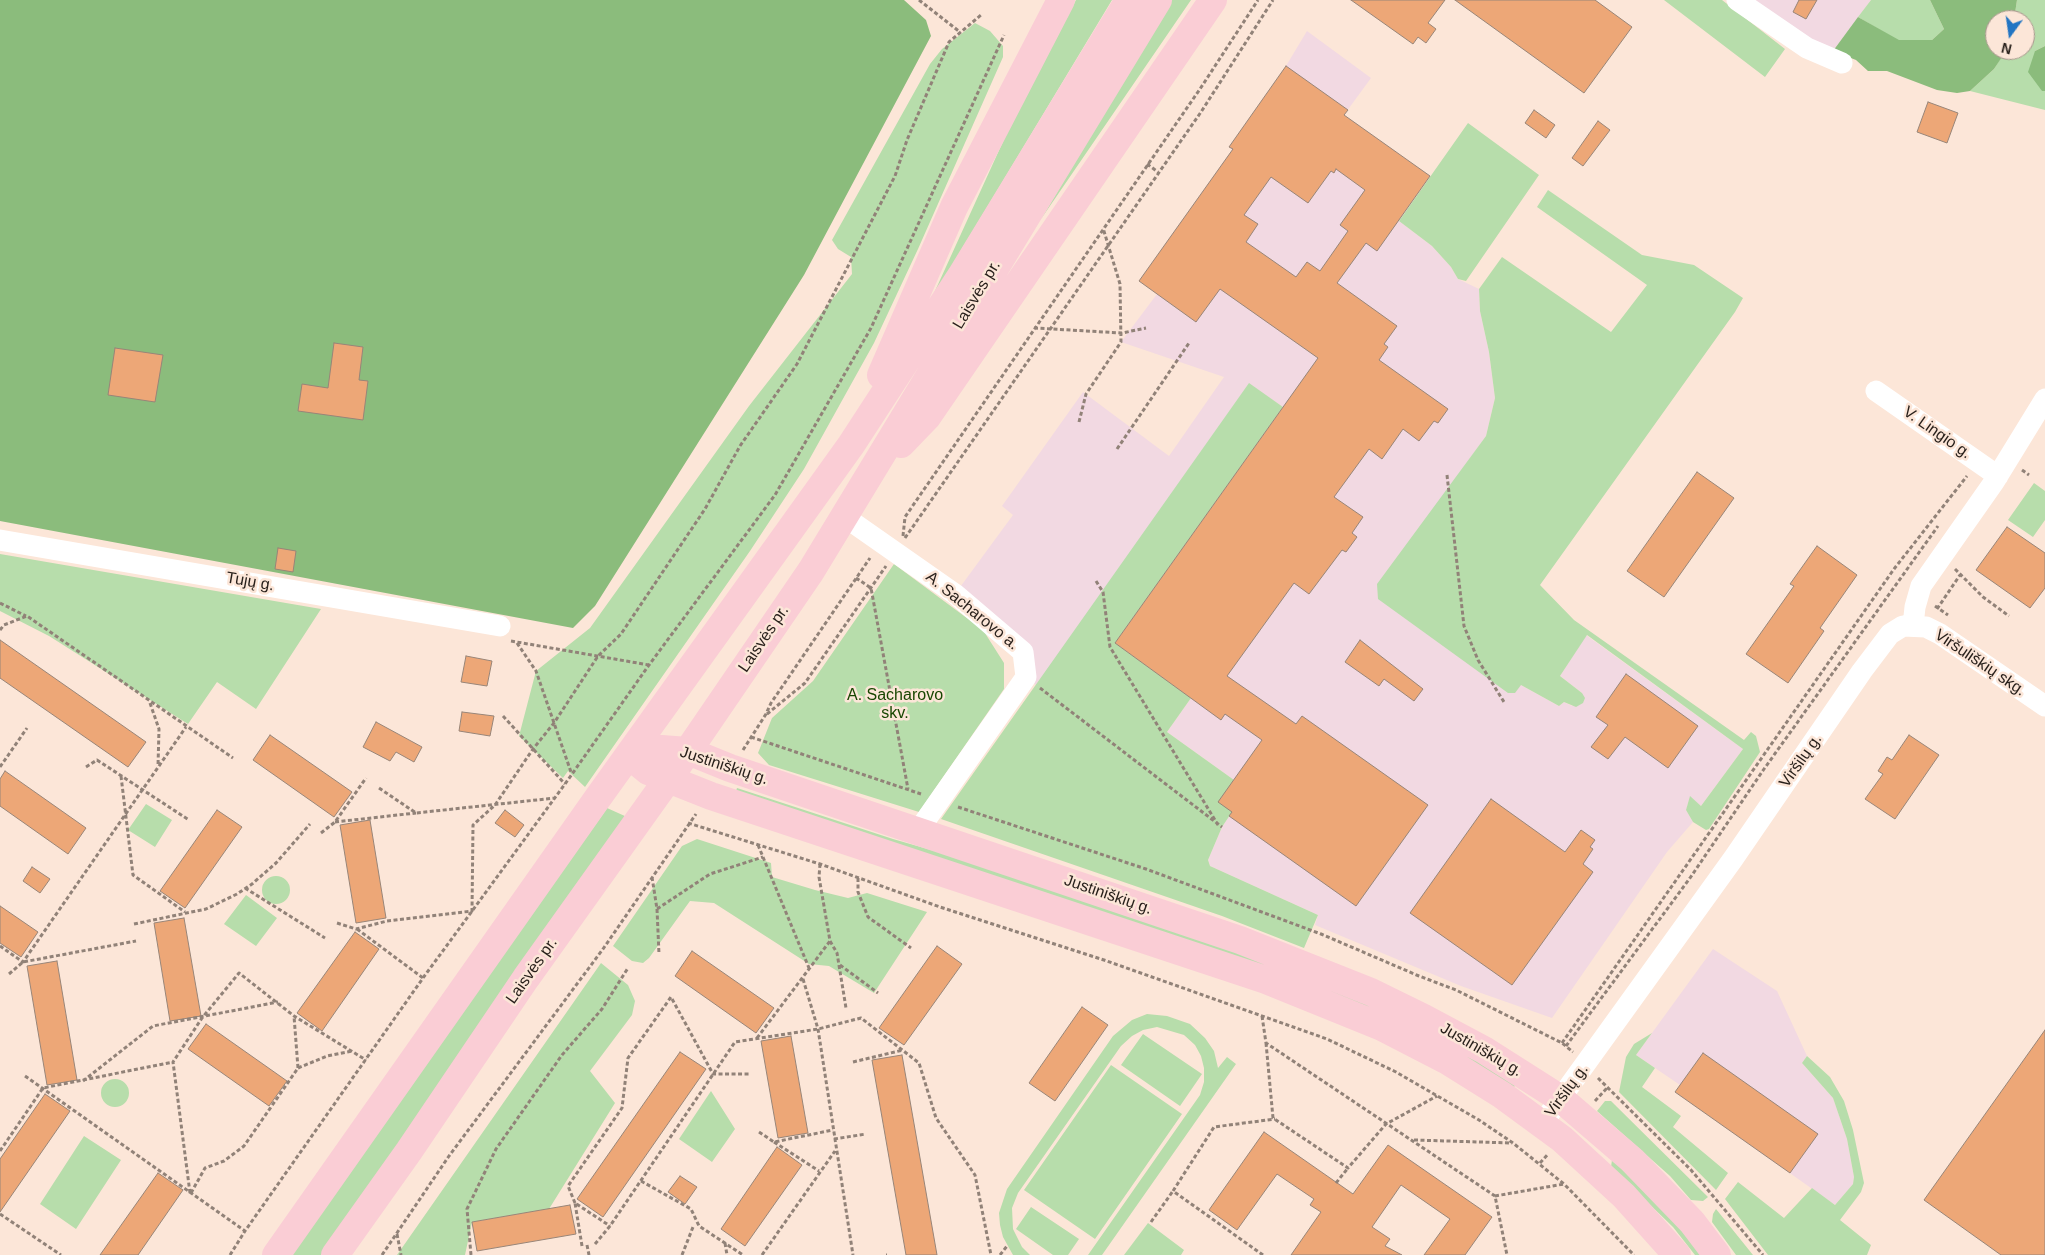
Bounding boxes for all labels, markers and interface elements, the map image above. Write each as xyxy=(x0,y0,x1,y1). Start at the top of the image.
north arrow xyxy=(1985,10,2035,60)
text: N xyxy=(2000,40,2013,58)
street label: Laisvės pr. xyxy=(949,257,1005,333)
street label: V. Lingio g. xyxy=(1899,403,1975,463)
street label: Tujų g. xyxy=(225,568,275,596)
street label: A. Sacharovo a. xyxy=(922,568,1022,654)
street label: Laisvės pr. xyxy=(735,602,793,676)
street label: Viršuliškių skg. xyxy=(1931,626,2029,700)
park label: A. Sacharovo skv. xyxy=(847,686,943,724)
street label: Viršilų g. xyxy=(1776,730,1826,792)
street label: Justiniškių g. xyxy=(677,743,771,789)
street label: Justiniškių g. xyxy=(1062,871,1154,919)
street label: Laisvės pr. xyxy=(502,934,562,1008)
street label: Justiniškių g. xyxy=(1437,1019,1525,1081)
street label: Viršilų g. xyxy=(1541,1061,1593,1121)

